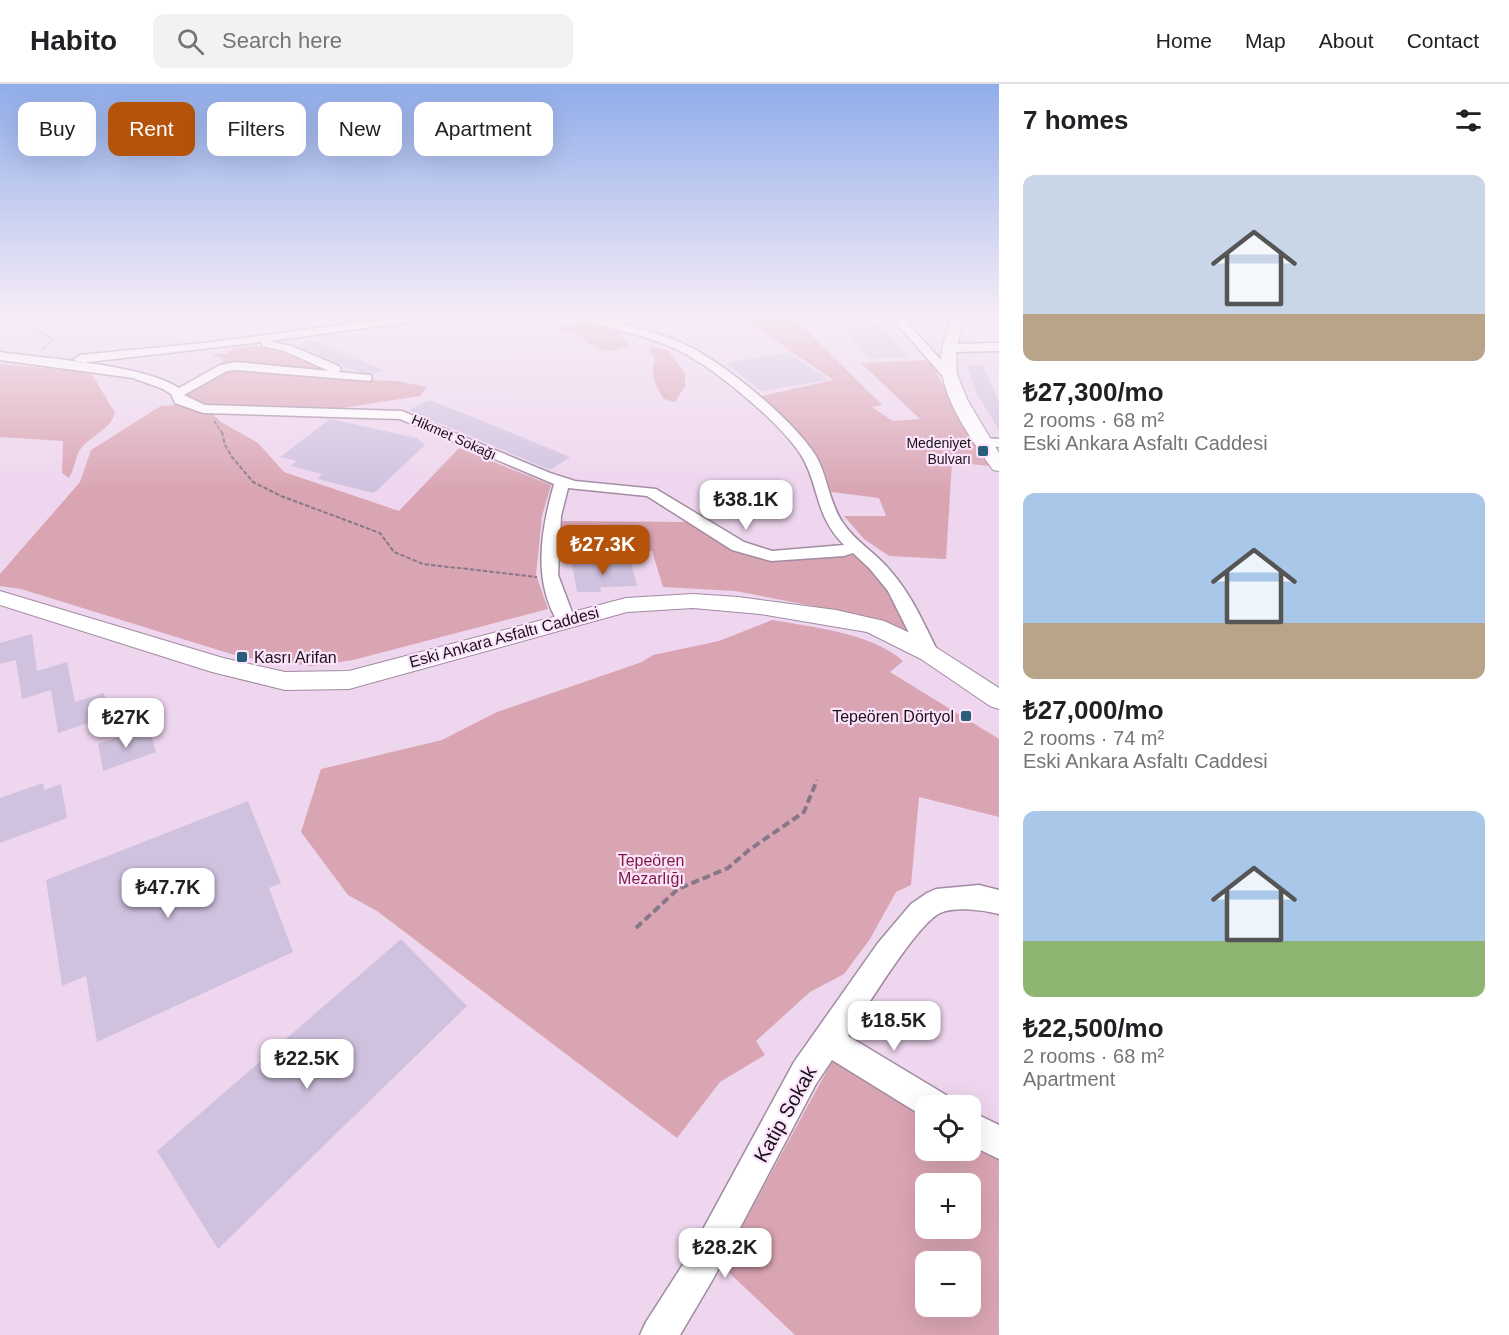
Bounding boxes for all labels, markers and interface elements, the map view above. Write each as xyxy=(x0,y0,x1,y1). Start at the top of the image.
search box xyxy=(153,14,573,68)
text: Habito xyxy=(30,25,117,56)
icon: search xyxy=(174,25,207,58)
text: Search here xyxy=(222,28,342,53)
text: Home xyxy=(1156,29,1212,52)
text: Map xyxy=(1245,29,1286,52)
text: About xyxy=(1319,29,1374,52)
text: Contact xyxy=(1407,29,1479,52)
chip: Buy xyxy=(18,102,96,156)
chip: Rent xyxy=(108,102,195,156)
chip: Filters xyxy=(207,102,306,156)
chip: New xyxy=(318,102,402,156)
chip: Apartment xyxy=(414,102,553,156)
icon: filters xyxy=(1452,104,1485,137)
text: 7 homes xyxy=(1023,105,1129,135)
icon: home xyxy=(1200,214,1308,322)
text: ₺27,300/mo xyxy=(1023,377,1164,407)
text: 2 rooms · 68 m² xyxy=(1023,409,1164,431)
street label: Hikmet Sokağı xyxy=(409,411,499,463)
text: Eski Ankara Asfaltı Caddesi xyxy=(1023,432,1268,454)
place label: Medeniyet Bulvarı xyxy=(906,435,971,467)
marker: Medeniyet Bulvarı xyxy=(976,444,990,458)
pin: ₺38.1K xyxy=(697,480,795,531)
text: ₺38.1K xyxy=(714,488,778,510)
pin: ₺27.3K xyxy=(554,525,652,576)
icon: home xyxy=(1200,532,1308,640)
text: ₺27.3K xyxy=(571,533,635,555)
street label: Eski Ankara Asfaltı Caddesi xyxy=(407,603,601,671)
place label: Kasrı Arifan xyxy=(254,649,337,666)
marker: Kasrı Arifan xyxy=(235,650,249,664)
text: ₺27,000/mo xyxy=(1023,695,1164,725)
pin: ₺27K xyxy=(90,698,162,749)
text: ₺27K xyxy=(102,706,150,728)
place label: Tepeören Dörtyol xyxy=(832,708,954,725)
marker: Tepeören Dörtyol xyxy=(959,709,973,723)
text: 2 rooms · 74 m² xyxy=(1023,727,1164,749)
text: Eski Ankara Asfaltı Caddesi xyxy=(1023,750,1268,772)
icon: home xyxy=(1200,850,1308,958)
park label: Tepeören Mezarlığı xyxy=(618,852,684,887)
pin: ₺47.7K xyxy=(119,868,217,919)
text: ₺47.7K xyxy=(136,876,200,898)
pin: ₺18.5K xyxy=(845,1001,943,1052)
text: ₺18.5K xyxy=(862,1009,926,1031)
text: ₺22,500/mo xyxy=(1023,1013,1164,1043)
pin: ₺22.5K xyxy=(258,1039,356,1090)
text: 2 rooms · 68 m² xyxy=(1023,1045,1164,1067)
text: ₺22.5K xyxy=(275,1047,339,1069)
street label: Katip Sokak xyxy=(750,1061,821,1166)
text: Apartment xyxy=(1023,1068,1115,1090)
map controls xyxy=(915,1095,981,1317)
button: locate xyxy=(915,1095,981,1161)
button: + xyxy=(915,1173,981,1239)
pin: ₺28.2K xyxy=(676,1228,774,1279)
text: ₺28.2K xyxy=(693,1236,757,1258)
button: − xyxy=(915,1251,981,1317)

